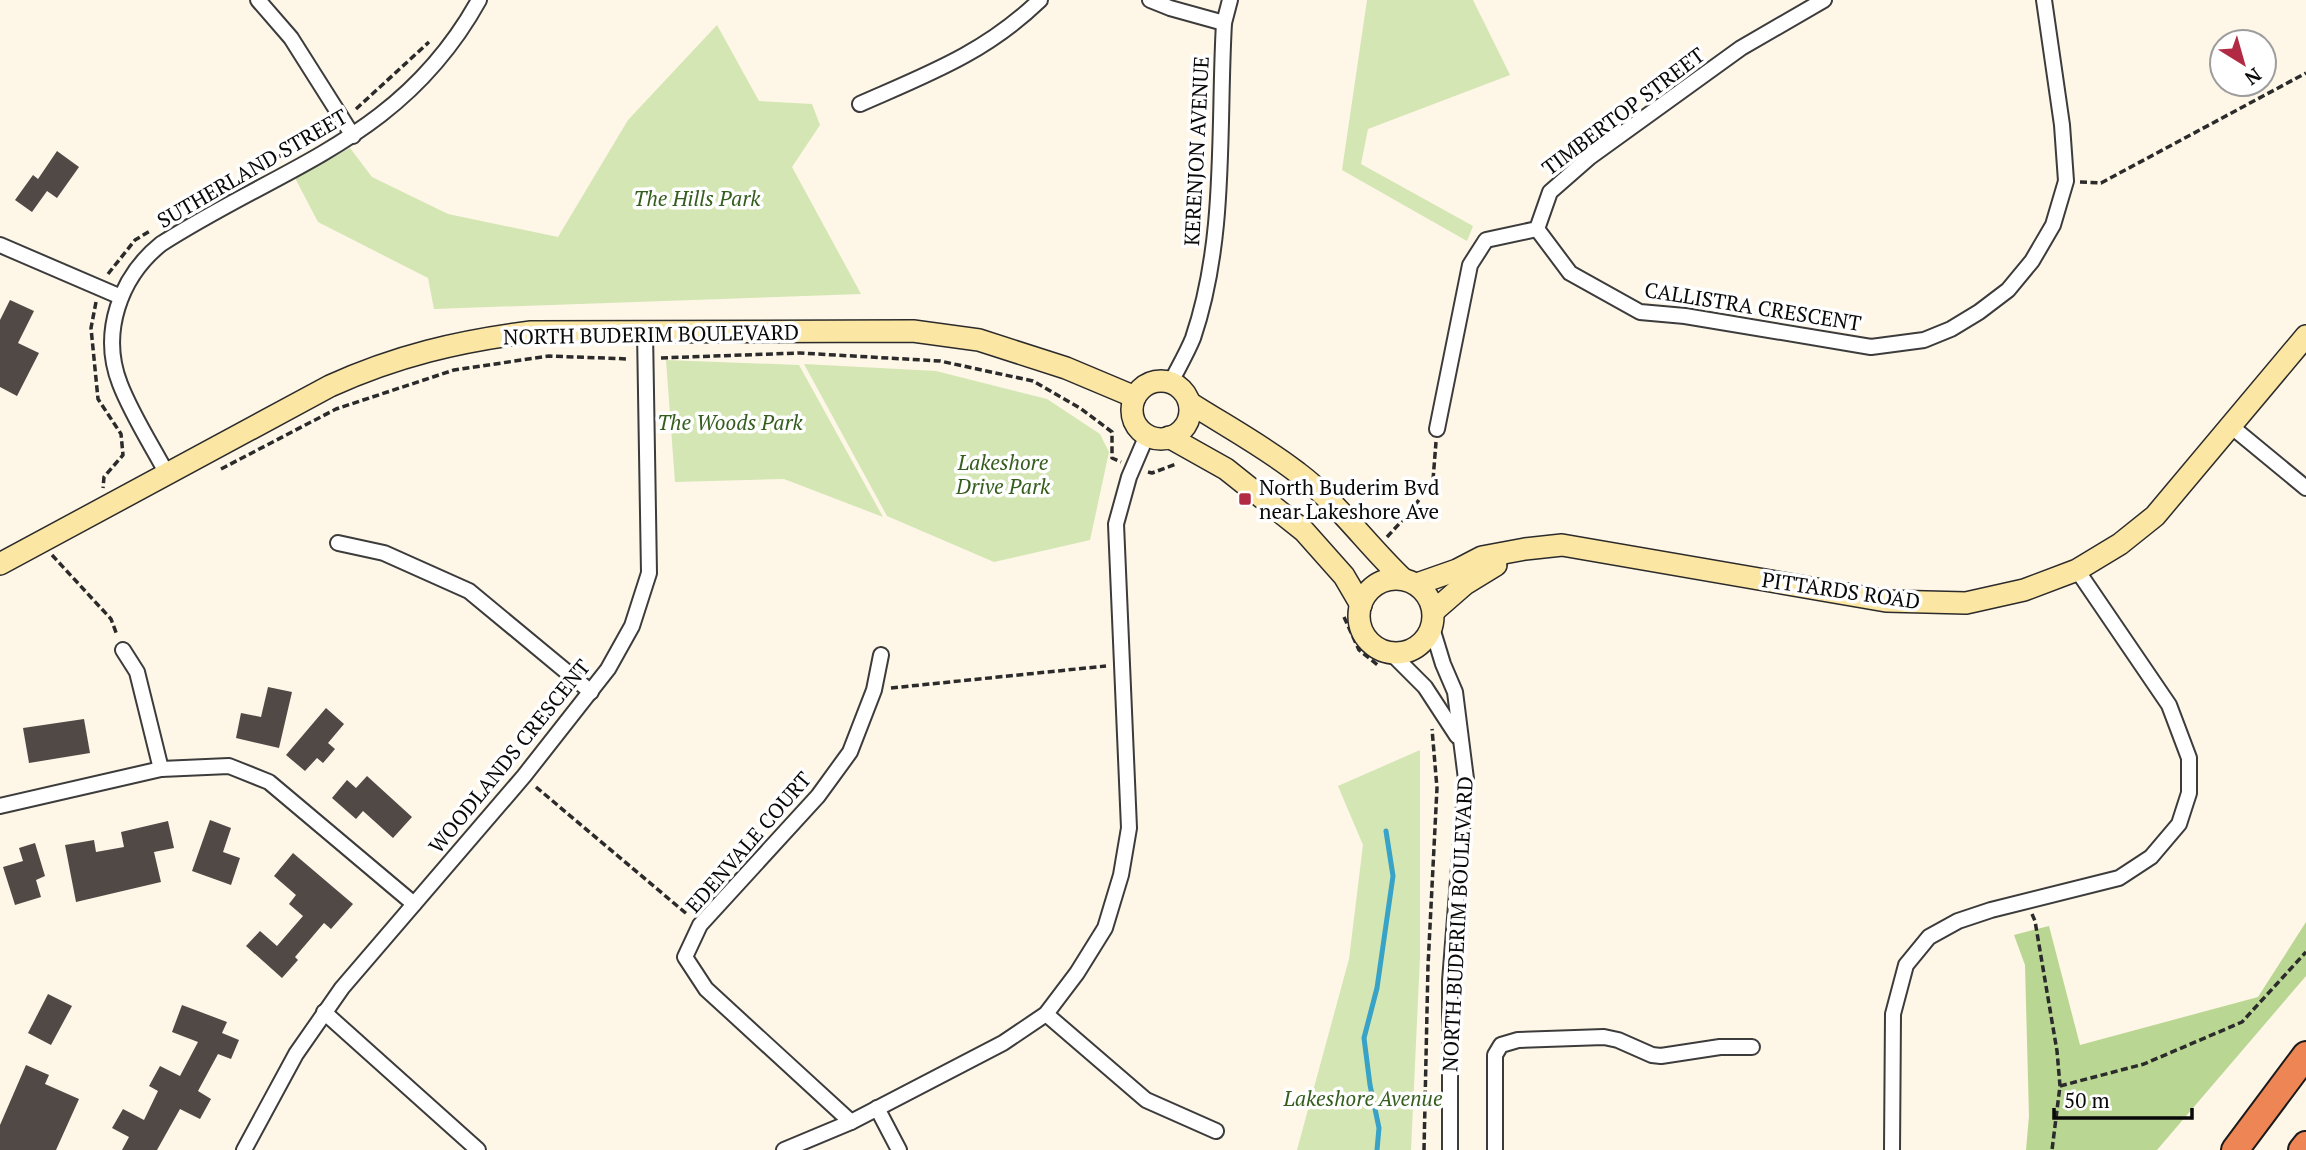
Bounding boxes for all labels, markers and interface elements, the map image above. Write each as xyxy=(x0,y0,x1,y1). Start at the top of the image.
north arrow xyxy=(2208,28,2278,98)
street label: TIMBERTOP STREET xyxy=(1536,41,1710,181)
street label: KERENJON AVENUE xyxy=(1177,55,1215,247)
text: N xyxy=(2240,63,2267,92)
street label: SUTHERLAND STREET xyxy=(152,102,352,234)
park label: The Hills Park xyxy=(634,184,761,212)
street label: CALLISTRA CRESCENT xyxy=(1643,275,1863,337)
street label: NORTH BUDERIM BOULEVARD xyxy=(503,317,799,351)
park label: The Woods Park xyxy=(657,408,804,436)
park label: Lakeshore Drive Park xyxy=(955,448,1051,500)
place label: North Buderim Bvd near Lakeshore Ave xyxy=(1259,473,1440,525)
marker: North Buderim Bvd near Lakeshore Ave xyxy=(1237,491,1253,507)
street label: PITTARDS ROAD xyxy=(1760,565,1922,615)
street label: WOODLANDS CRESCENT xyxy=(422,653,596,859)
street label: EDENVALE COURT xyxy=(679,766,817,918)
street label: NORTH BUDERIM BOULEVARD xyxy=(1435,775,1479,1073)
scale bar xyxy=(2054,1076,2192,1120)
park label: Lakeshore Avenue xyxy=(1283,1084,1443,1112)
text: 50 m xyxy=(2064,1086,2110,1114)

